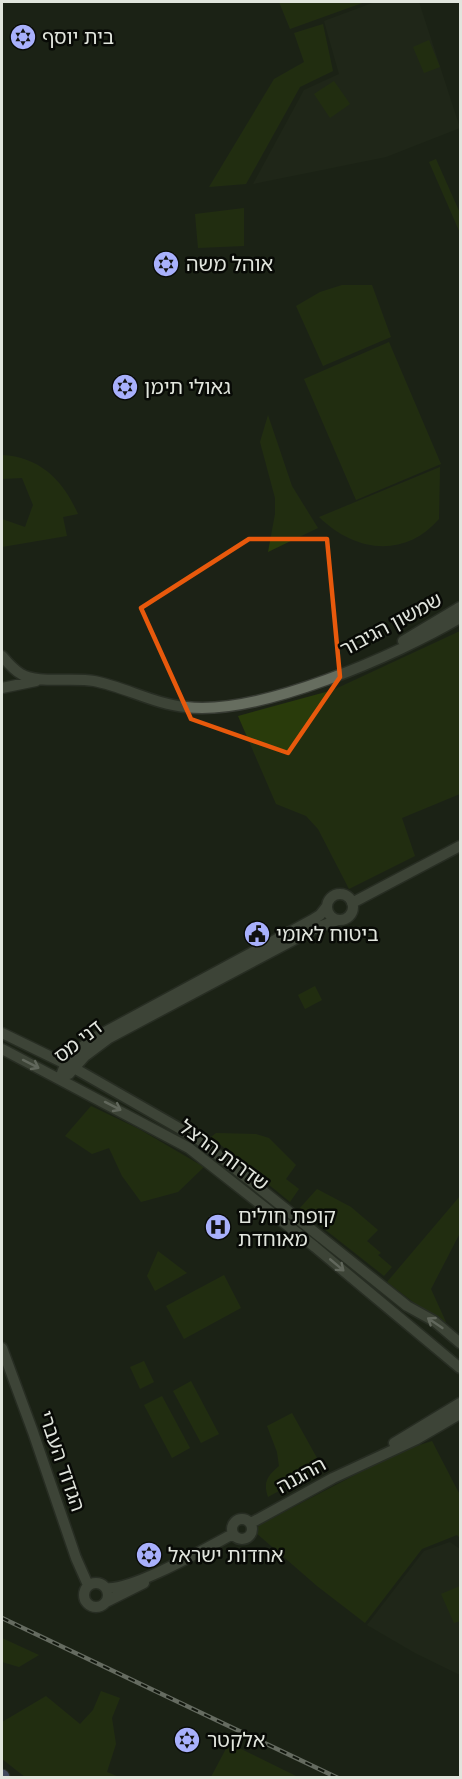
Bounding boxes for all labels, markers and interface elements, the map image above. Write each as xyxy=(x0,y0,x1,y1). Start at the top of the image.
synagogue icon: בית יוסף xyxy=(8,22,38,52)
place label: בית יוסף xyxy=(42,24,114,49)
synagogue icon: אוהל משה xyxy=(151,249,181,279)
place label: אוהל משה xyxy=(186,251,273,276)
synagogue icon: גאולי תימן xyxy=(110,372,140,402)
place label: גאולי תימן xyxy=(144,374,231,399)
street label: שמשון הגיבור xyxy=(335,586,446,661)
public building icon: ביטוח לאומי xyxy=(242,919,272,949)
place label: ביטוח לאומי xyxy=(276,921,379,946)
street label: דני מס xyxy=(48,1014,107,1067)
one-way arrow xyxy=(22,1059,40,1071)
one-way arrow xyxy=(104,1100,121,1112)
street label: שדרות הרצל xyxy=(175,1114,274,1195)
place label: קופת חולים מאוחדת xyxy=(238,1203,336,1251)
hospital icon: קופת חולים מאוחדת xyxy=(203,1212,233,1242)
one-way arrow xyxy=(329,1258,344,1272)
one-way arrow xyxy=(427,1317,444,1329)
street label: הגדוד העברי xyxy=(34,1407,91,1514)
street label: ההגנה xyxy=(272,1451,330,1498)
synagogue icon: אחדות ישראל xyxy=(134,1540,164,1570)
place label: אחדות ישראל xyxy=(168,1542,283,1567)
synagogue icon: אלקטר xyxy=(172,1725,202,1755)
place label: אלקטר xyxy=(207,1727,265,1752)

